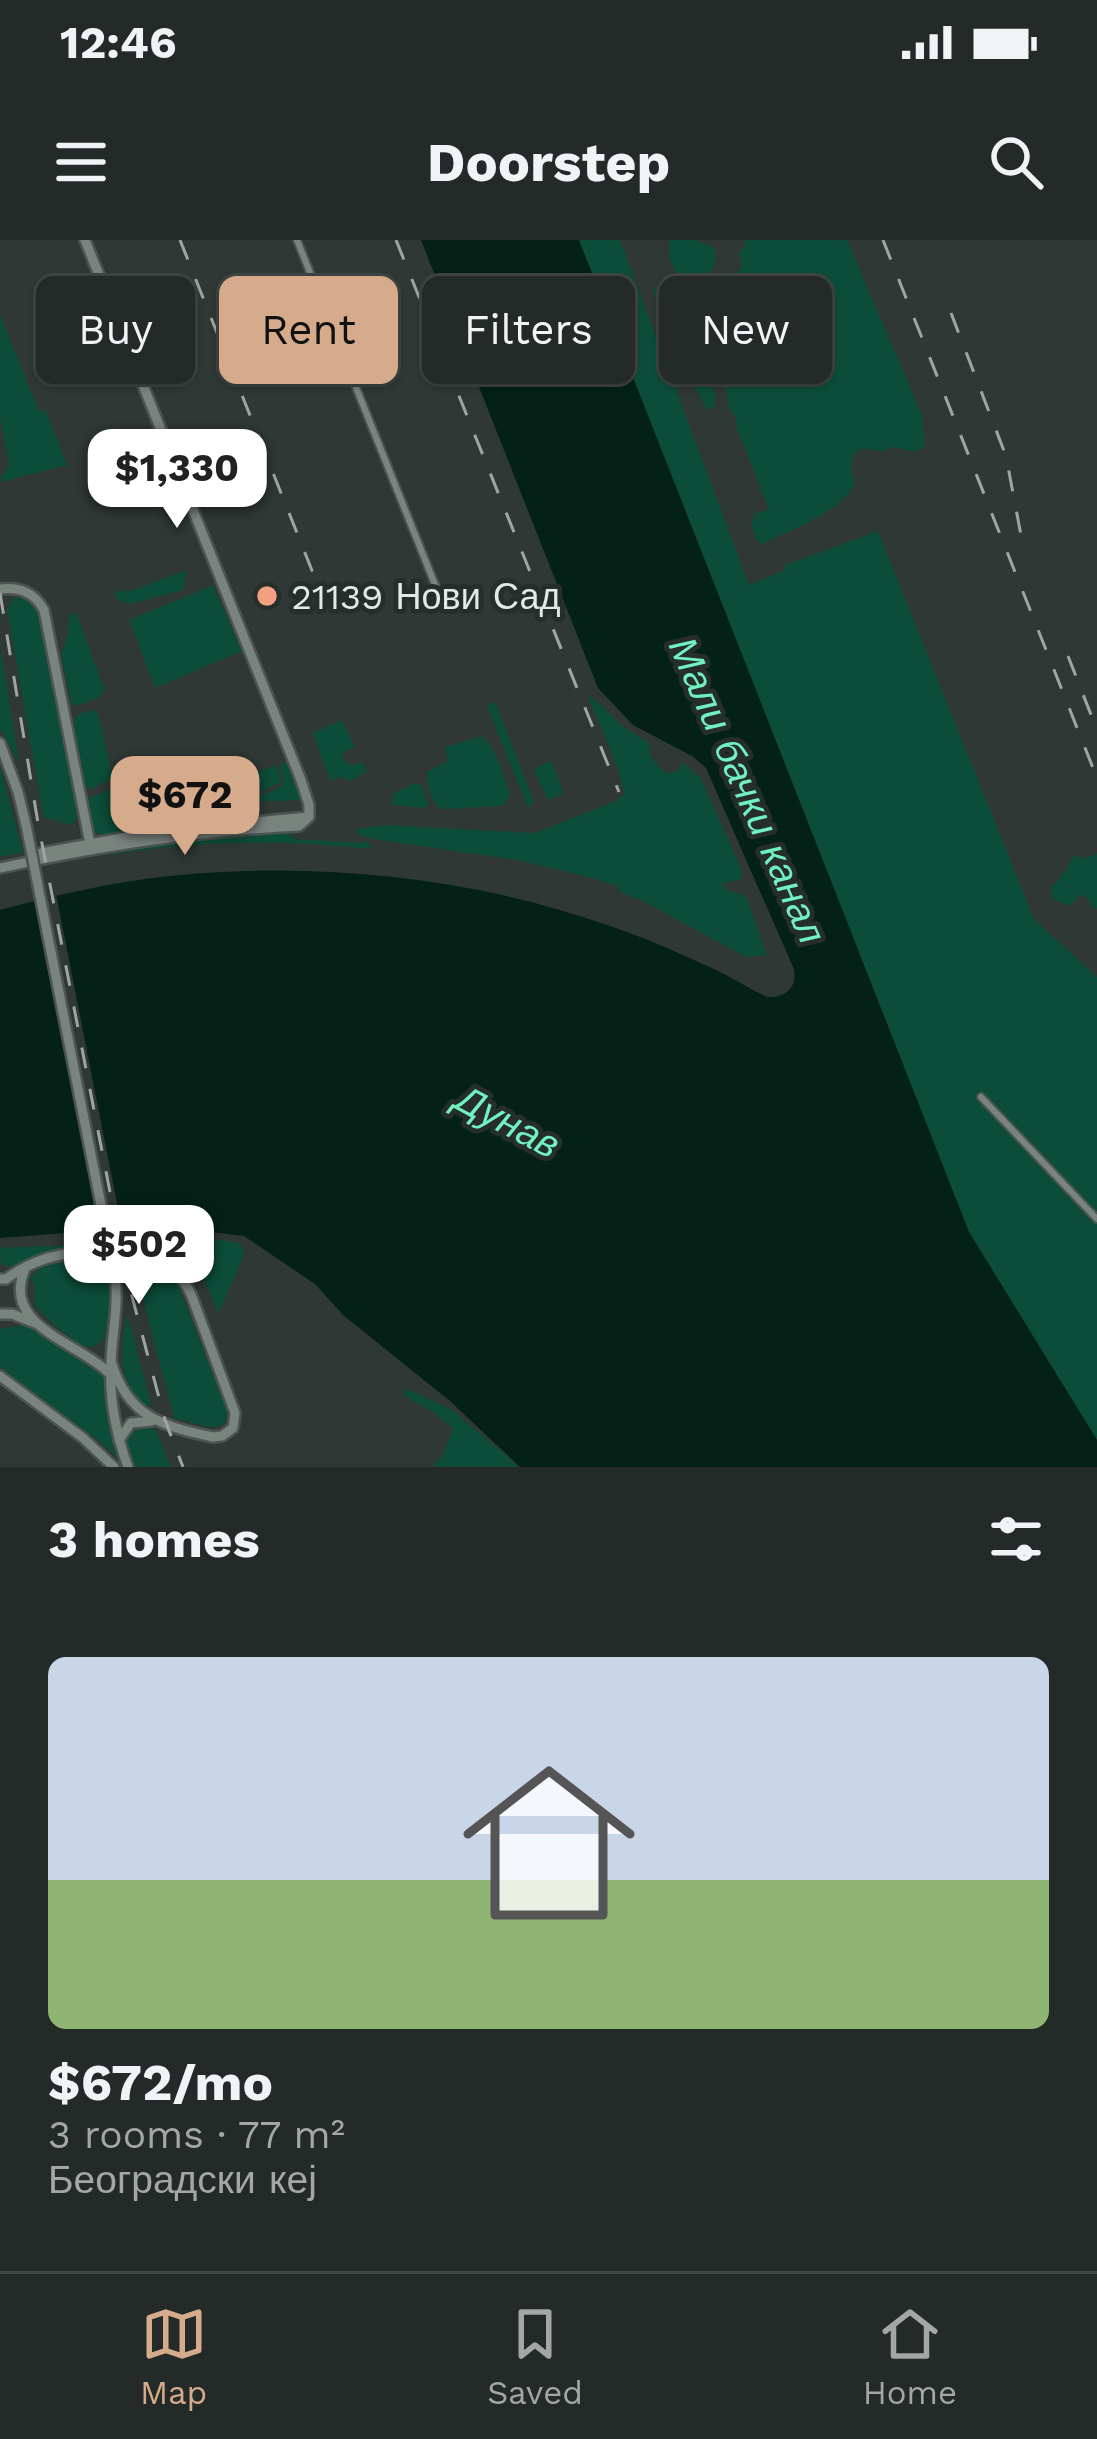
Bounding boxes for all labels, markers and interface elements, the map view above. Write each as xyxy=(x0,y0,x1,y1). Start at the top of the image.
text: 12:46 xyxy=(60,16,177,69)
icon: menu xyxy=(48,129,114,195)
icon: search xyxy=(983,129,1049,195)
text: Doorstep xyxy=(427,131,670,194)
chip: Buy xyxy=(36,276,195,384)
chip: Rent xyxy=(219,276,398,384)
chip: Filters xyxy=(422,276,635,384)
chip: New xyxy=(659,276,832,384)
pin: $1,330 xyxy=(79,429,275,531)
text: $1,330 xyxy=(115,445,239,490)
place label: 21139 Нови Сад xyxy=(291,576,561,618)
marker: 21139 Нови Сад xyxy=(254,583,280,609)
water label: Мали бачки канал xyxy=(660,630,835,950)
pin: $672 xyxy=(114,756,256,858)
text: $672 xyxy=(137,772,233,817)
water label: Дунав xyxy=(445,1074,567,1167)
pin: $502 xyxy=(68,1205,210,1307)
text: $502 xyxy=(91,1221,187,1266)
icon: filters xyxy=(983,1506,1049,1572)
text: 3 homes xyxy=(48,1510,260,1569)
icon: home xyxy=(441,1735,657,1951)
text: $672/mo xyxy=(48,2053,273,2112)
text: 3 rooms · 77 m² xyxy=(48,2112,345,2157)
text: Београдски кеј xyxy=(48,2157,317,2202)
tab: Map xyxy=(140,2301,207,2412)
tab: Saved xyxy=(487,2301,583,2412)
tab: Home xyxy=(863,2301,957,2412)

